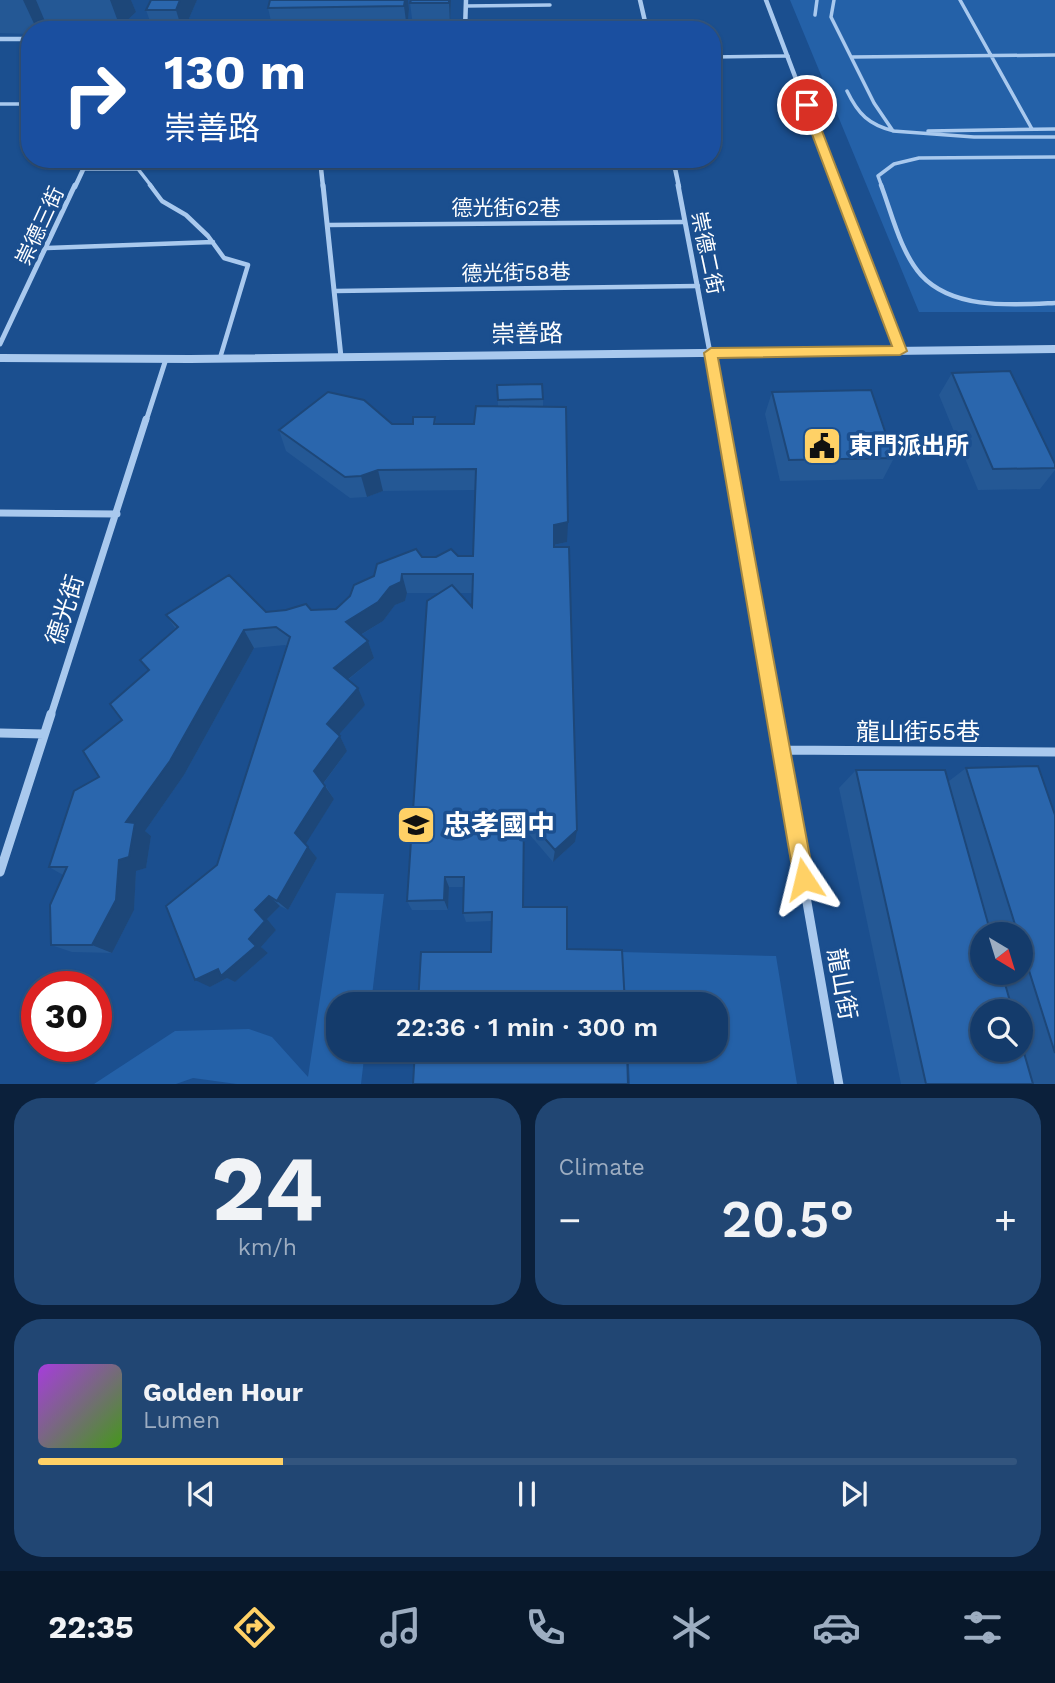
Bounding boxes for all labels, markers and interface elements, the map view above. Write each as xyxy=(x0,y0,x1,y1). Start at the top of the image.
text: 130 m xyxy=(164,43,306,101)
icon: right xyxy=(49,49,140,140)
pin xyxy=(777,75,837,135)
icon: arrive xyxy=(788,86,826,124)
text: 崇善路 xyxy=(164,109,260,147)
street label: 崇德三街 xyxy=(10,182,69,269)
street label: 德光街62巷 xyxy=(451,195,561,220)
street label: 崇德二街 xyxy=(687,209,728,297)
street label: 德光街58巷 xyxy=(461,259,571,286)
street label: 崇善路 xyxy=(491,319,563,349)
public building icon: 東門派出所 xyxy=(801,425,843,467)
place label: 東門派出所 xyxy=(849,432,969,460)
street label: 德光街 xyxy=(41,571,89,649)
street label: 龍山街55巷 xyxy=(856,718,980,746)
school or university icon: 忠孝國中 xyxy=(395,804,437,846)
place label: 忠孝國中 xyxy=(443,809,555,842)
position arrow xyxy=(767,842,841,916)
north arrow xyxy=(970,922,1032,985)
map controls xyxy=(970,922,1033,1062)
street label: 龍山街 xyxy=(822,946,862,1022)
speed limit sign: 30 xyxy=(21,971,112,1062)
button: search xyxy=(970,999,1033,1062)
text: 22:36 · 1 min · 300 m xyxy=(396,1012,658,1042)
text: 24 xyxy=(211,1135,323,1242)
text: Climate xyxy=(559,1154,645,1181)
text: 20.5° xyxy=(721,1189,854,1250)
text: − xyxy=(559,1198,581,1242)
text: + xyxy=(994,1198,1017,1242)
text: km/h xyxy=(238,1234,297,1261)
text: Golden Hour xyxy=(143,1377,303,1407)
text: Lumen xyxy=(143,1407,220,1434)
icon: previous xyxy=(182,1475,220,1513)
icon: pause xyxy=(508,1475,546,1513)
icon: next xyxy=(835,1475,873,1513)
icon: directions xyxy=(230,1603,279,1652)
icon: music xyxy=(376,1603,425,1652)
icon: phone xyxy=(521,1603,570,1652)
icon: climate xyxy=(667,1603,716,1652)
icon: car xyxy=(812,1603,861,1652)
icon: filters xyxy=(958,1603,1007,1652)
text: 22:35 xyxy=(48,1608,134,1646)

